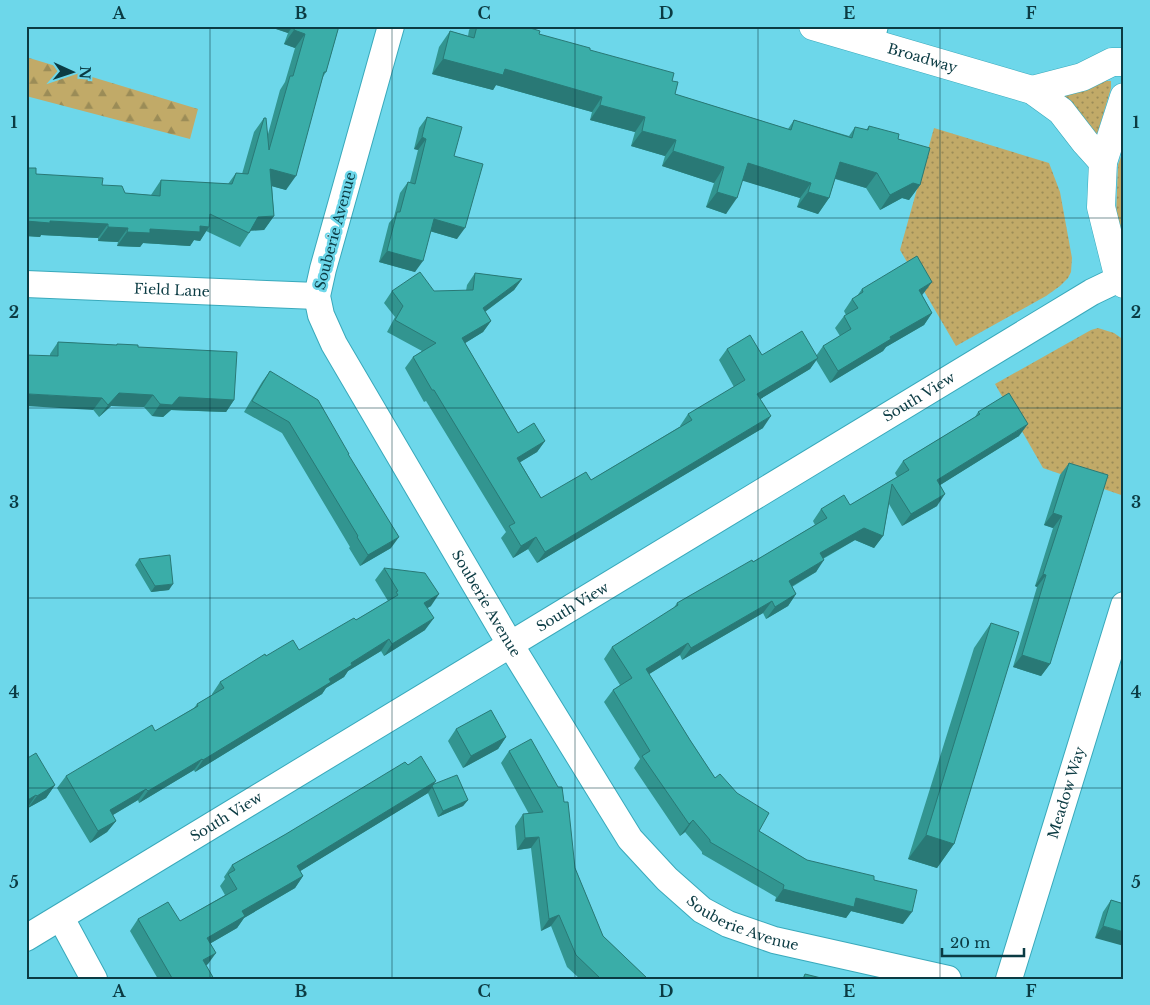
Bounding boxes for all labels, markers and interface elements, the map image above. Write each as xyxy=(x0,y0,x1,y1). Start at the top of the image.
text: A xyxy=(112,3,127,23)
text: B xyxy=(295,3,308,23)
text: C xyxy=(477,3,491,23)
text: D xyxy=(659,3,673,23)
text: E xyxy=(843,3,855,23)
text: F xyxy=(1025,3,1037,23)
street label: Broadway xyxy=(885,39,959,77)
north arrow xyxy=(48,48,98,98)
text: N xyxy=(76,66,94,80)
text: 1 xyxy=(11,112,18,132)
text: 1 xyxy=(1133,112,1140,132)
street label: Souberie Avenue xyxy=(311,170,359,292)
street label: Field Lane xyxy=(134,279,210,301)
text: 2 xyxy=(9,302,19,322)
text: 2 xyxy=(1131,302,1141,322)
street label: South View xyxy=(879,368,958,426)
text: 3 xyxy=(9,492,19,512)
text: 3 xyxy=(1131,492,1141,512)
street label: Souberie Avenue xyxy=(448,547,525,660)
street label: South View xyxy=(533,578,612,636)
text: 4 xyxy=(9,682,19,702)
text: 4 xyxy=(1131,682,1141,702)
street label: Meadow Way xyxy=(1044,744,1089,841)
street label: South View xyxy=(187,788,266,846)
text: 5 xyxy=(9,872,19,892)
text: 5 xyxy=(1131,872,1141,892)
street label: Souberie Avenue xyxy=(683,891,800,954)
scale bar xyxy=(942,925,1025,957)
text: 20 m xyxy=(950,933,990,952)
text: A xyxy=(112,981,127,1001)
text: B xyxy=(295,981,308,1001)
text: C xyxy=(477,981,491,1001)
text: D xyxy=(659,981,673,1001)
text: E xyxy=(843,981,855,1001)
text: F xyxy=(1025,981,1037,1001)

